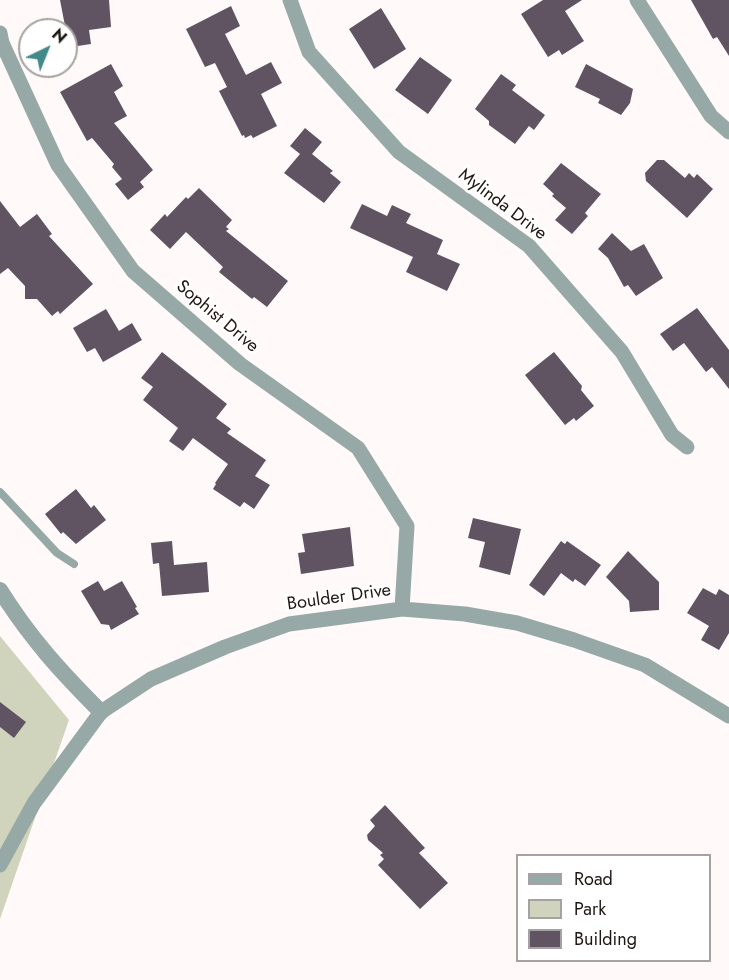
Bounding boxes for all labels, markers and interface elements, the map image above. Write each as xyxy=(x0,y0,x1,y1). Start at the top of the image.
north arrow xyxy=(18,18,78,78)
text: N xyxy=(47,23,72,49)
street label: Mylinda Drive xyxy=(454,165,550,245)
street label: Sophist Drive xyxy=(171,276,263,358)
street label: Boulder Drive xyxy=(286,580,392,616)
legend xyxy=(516,854,711,962)
text: Road xyxy=(574,866,613,892)
text: Park xyxy=(574,896,606,922)
text: Building xyxy=(574,926,637,952)

